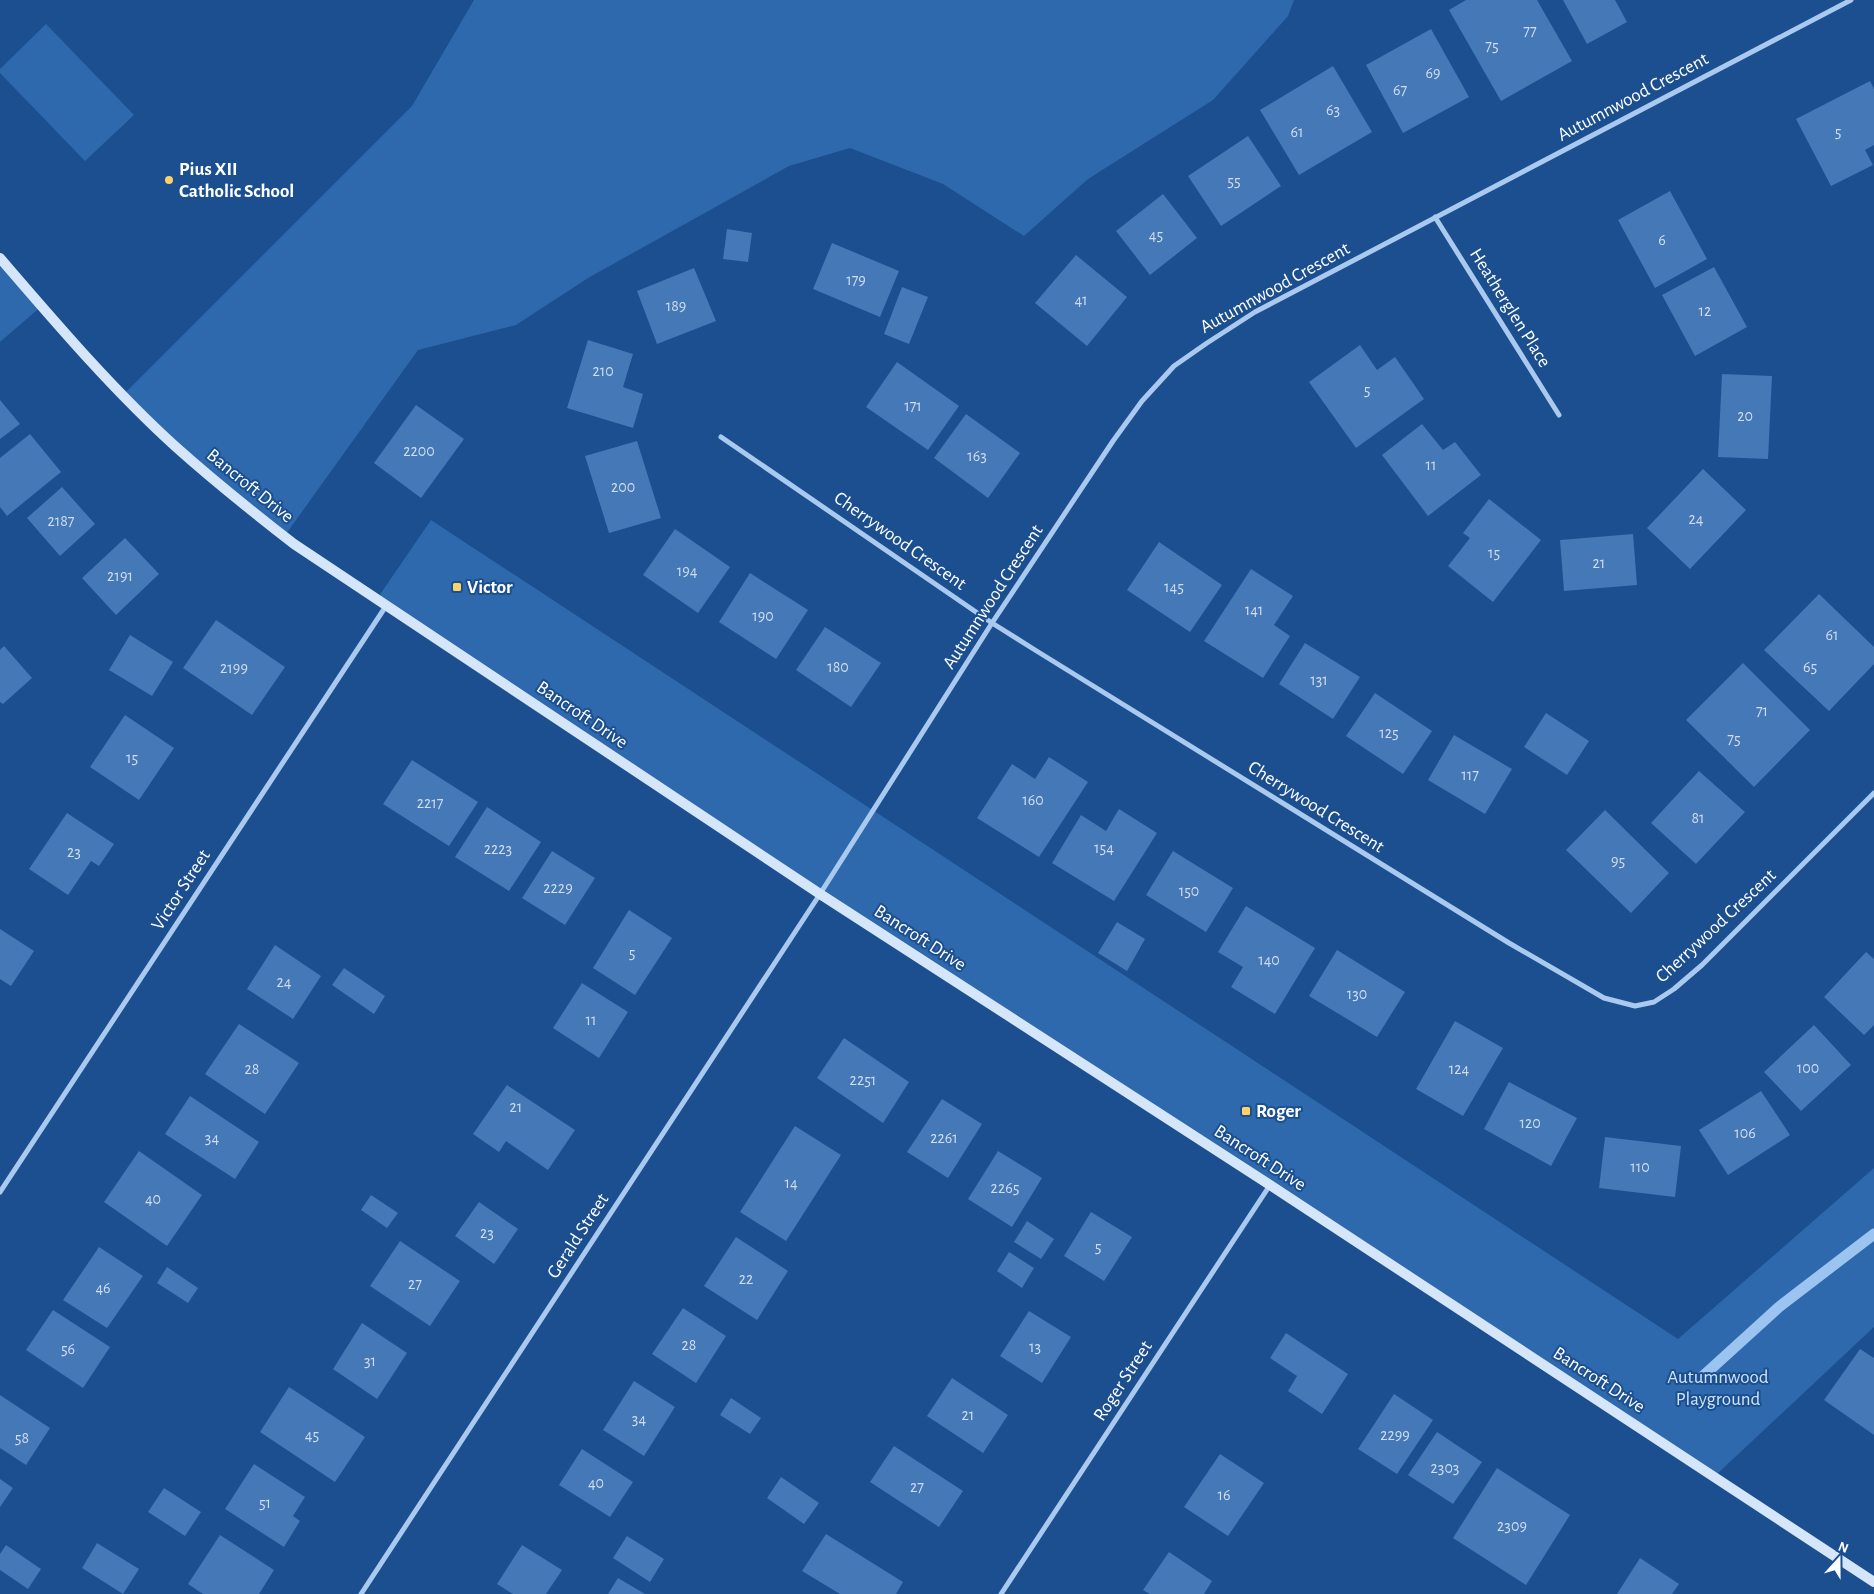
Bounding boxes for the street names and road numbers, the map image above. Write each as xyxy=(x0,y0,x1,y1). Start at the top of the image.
street label: Autumnwood Crescent xyxy=(1554,49,1712,145)
street label: Autumnwood Crescent xyxy=(1197,239,1353,337)
street label: Heatherglen Place xyxy=(1466,245,1554,371)
street label: Bancroft Drive xyxy=(203,445,297,527)
street label: Cherrywood Crescent xyxy=(830,488,970,594)
street label: Autumnwood Crescent xyxy=(939,521,1047,673)
street label: Bancroft Drive xyxy=(533,678,631,752)
street label: Cherrywood Crescent xyxy=(1245,757,1387,857)
street label: Victor Street xyxy=(148,846,214,934)
street label: Cherrywood Crescent xyxy=(1652,866,1780,986)
street label: Bancroft Drive xyxy=(871,901,969,975)
street label: Bancroft Drive xyxy=(1211,1121,1309,1195)
street label: Gerald Street xyxy=(544,1190,612,1282)
street label: Roger Street xyxy=(1090,1338,1156,1424)
street label: Bancroft Drive xyxy=(1550,1343,1648,1417)

